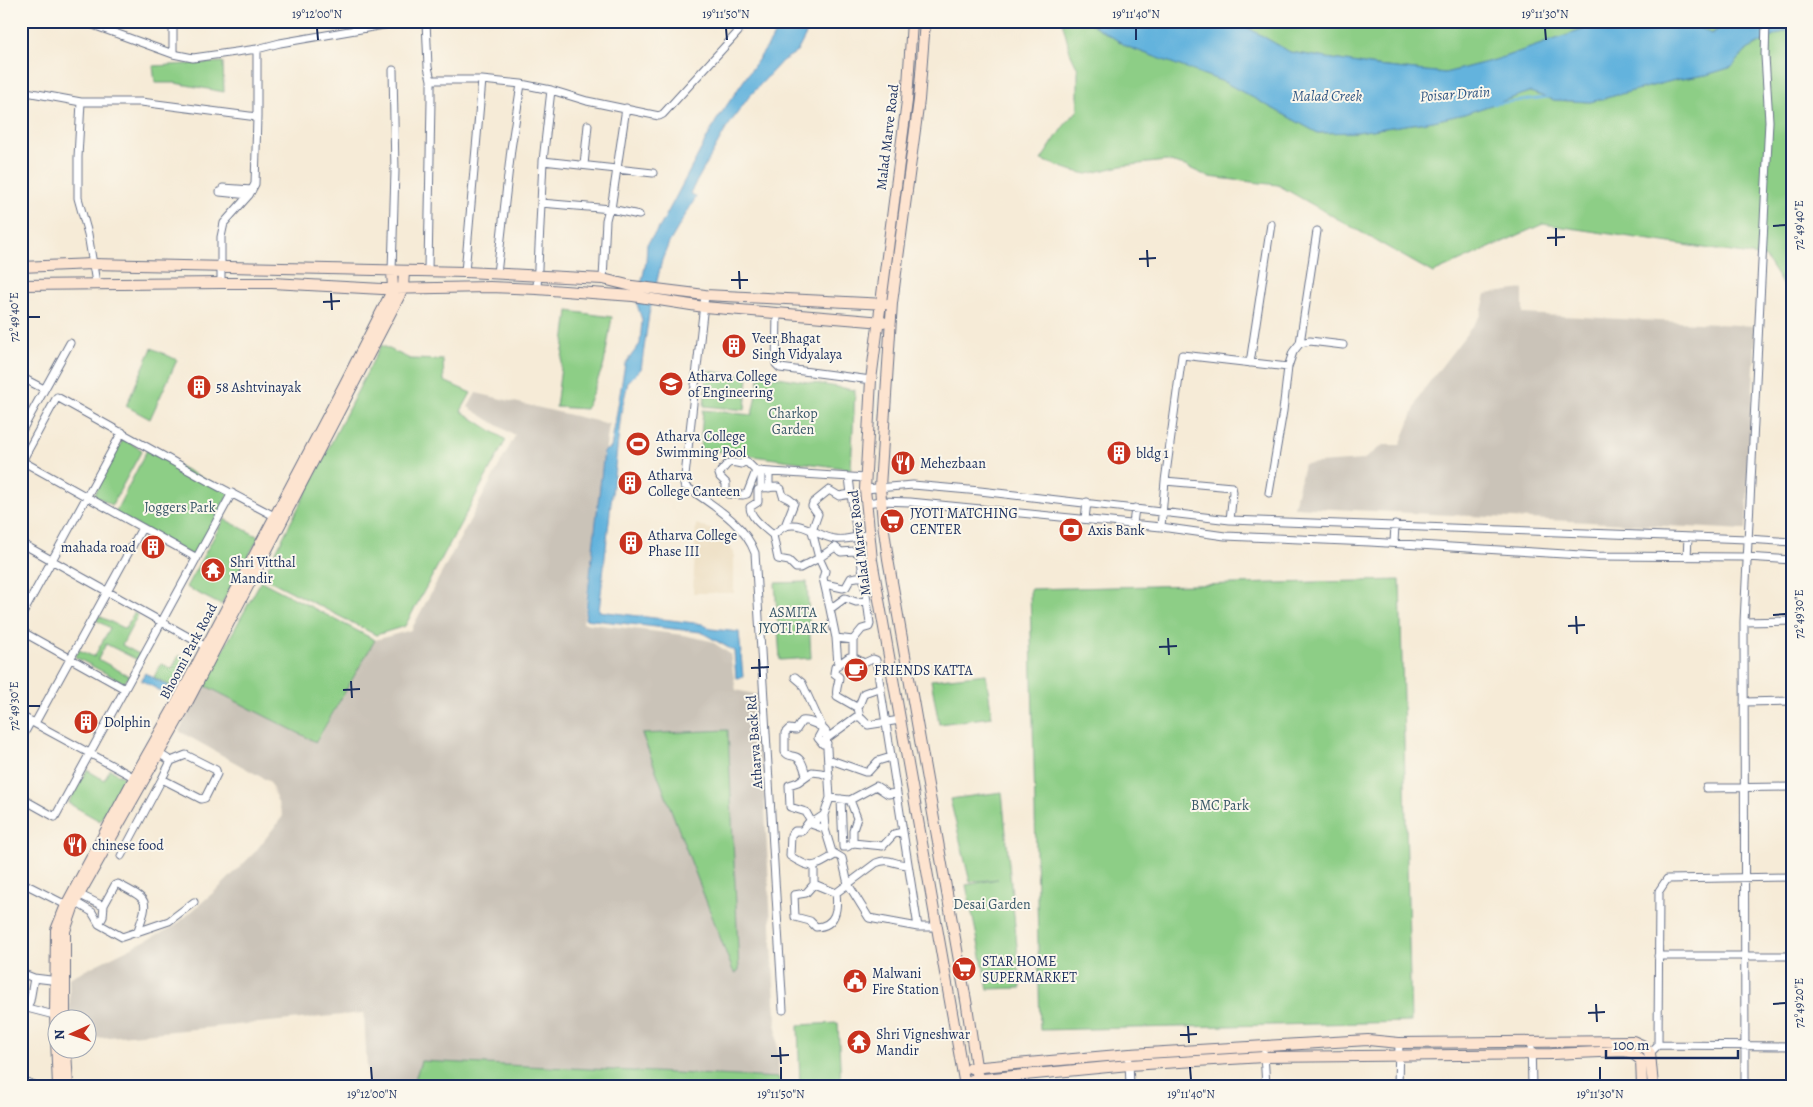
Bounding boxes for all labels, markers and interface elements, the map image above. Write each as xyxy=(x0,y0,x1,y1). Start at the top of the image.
text: 19°12'00"N xyxy=(292,6,342,22)
text: 19°11'50"N xyxy=(702,6,750,22)
text: 19°11'40"N xyxy=(1112,6,1160,22)
text: 19°11'30"N xyxy=(1521,6,1569,22)
water label: Poisar Drain xyxy=(1419,82,1491,106)
street label: Malad Marve Road xyxy=(872,83,903,191)
water label: Malad Creek xyxy=(1292,86,1362,106)
text: 72°49'40"E xyxy=(1791,200,1807,250)
text: 72°49'40"E xyxy=(6,292,22,342)
place label: Veer Bhagat Singh Vidyalaya xyxy=(751,329,843,364)
building icon: Veer Bhagat Singh Vidyalaya xyxy=(721,333,747,359)
place label: Atharva College of Engineering xyxy=(687,367,777,402)
school or university icon: Atharva College of Engineering xyxy=(658,371,684,397)
building icon: 58 Ashtvinayak xyxy=(186,374,212,400)
place label: 58 Ashtvinayak xyxy=(216,378,301,397)
park label: Charkop Garden xyxy=(768,404,818,439)
place label: Atharva College Swimming Pool xyxy=(655,427,747,462)
sports icon: Atharva College Swimming Pool xyxy=(625,431,651,457)
building icon: bldg 1 xyxy=(1106,440,1132,466)
place label: bldg 1 xyxy=(1136,444,1169,463)
restaurant icon: Mehezbaan xyxy=(890,450,916,476)
place label: Mehezbaan xyxy=(920,454,986,473)
place label: Atharva College Canteen xyxy=(647,466,741,501)
building icon: Atharva College Canteen xyxy=(617,470,643,496)
street label: Malad Marve Road xyxy=(844,488,875,597)
park label: Joggers Park xyxy=(144,498,216,517)
place label: JYOTI MATCHING CENTER xyxy=(910,504,1018,539)
supermarket icon: JYOTI MATCHING CENTER xyxy=(879,508,905,534)
bank icon: Axis Bank xyxy=(1058,517,1084,543)
place label: Axis Bank xyxy=(1087,521,1145,540)
place label: Atharva College Phase III xyxy=(647,526,737,561)
building icon: Atharva College Phase III xyxy=(618,530,644,556)
building icon: mahada road xyxy=(140,534,166,560)
place label: mahada road xyxy=(61,538,136,557)
place label: Shri Vitthal Mandir xyxy=(230,553,296,588)
temple icon: Shri Vitthal Mandir xyxy=(200,557,226,583)
text: 72°49'30"E xyxy=(1791,589,1807,639)
street label: Bhoomi Park Road xyxy=(155,599,222,703)
park label: ASMITA JYOTI PARK xyxy=(758,603,828,638)
cafe icon: FRIENDS KATTA xyxy=(843,657,869,683)
place label: FRIENDS KATTA xyxy=(874,661,974,680)
text: 72°49'30"E xyxy=(6,681,22,731)
street label: Atharva Back Rd xyxy=(742,694,767,790)
building icon: Dolphin xyxy=(73,709,99,735)
place label: Dolphin xyxy=(104,713,151,732)
park label: BMC Park xyxy=(1191,796,1249,815)
restaurant icon: chinese food xyxy=(62,832,88,858)
place label: chinese food xyxy=(92,836,164,855)
park label: Desai Garden xyxy=(953,895,1031,914)
place label: STAR HOME SUPERMARKET xyxy=(982,952,1077,987)
supermarket icon: STAR HOME SUPERMARKET xyxy=(951,956,977,982)
place label: Malwani Fire Station xyxy=(872,964,939,999)
public building icon: Malwani Fire Station xyxy=(842,968,868,994)
text: 72°49'20"E xyxy=(1791,978,1807,1028)
north arrow xyxy=(48,1010,98,1060)
place label: Shri Vigneshwar Mandir xyxy=(876,1025,971,1060)
scale bar xyxy=(1606,1027,1738,1059)
text: N xyxy=(50,1029,69,1040)
temple icon: Shri Vigneshwar Mandir xyxy=(846,1029,872,1055)
text: 100 m xyxy=(1613,1035,1650,1055)
text: 19°12'00"N xyxy=(347,1086,397,1102)
text: 19°11'50"N xyxy=(757,1086,805,1102)
text: 19°11'40"N xyxy=(1167,1086,1215,1102)
text: 19°11'30"N xyxy=(1576,1086,1624,1102)

